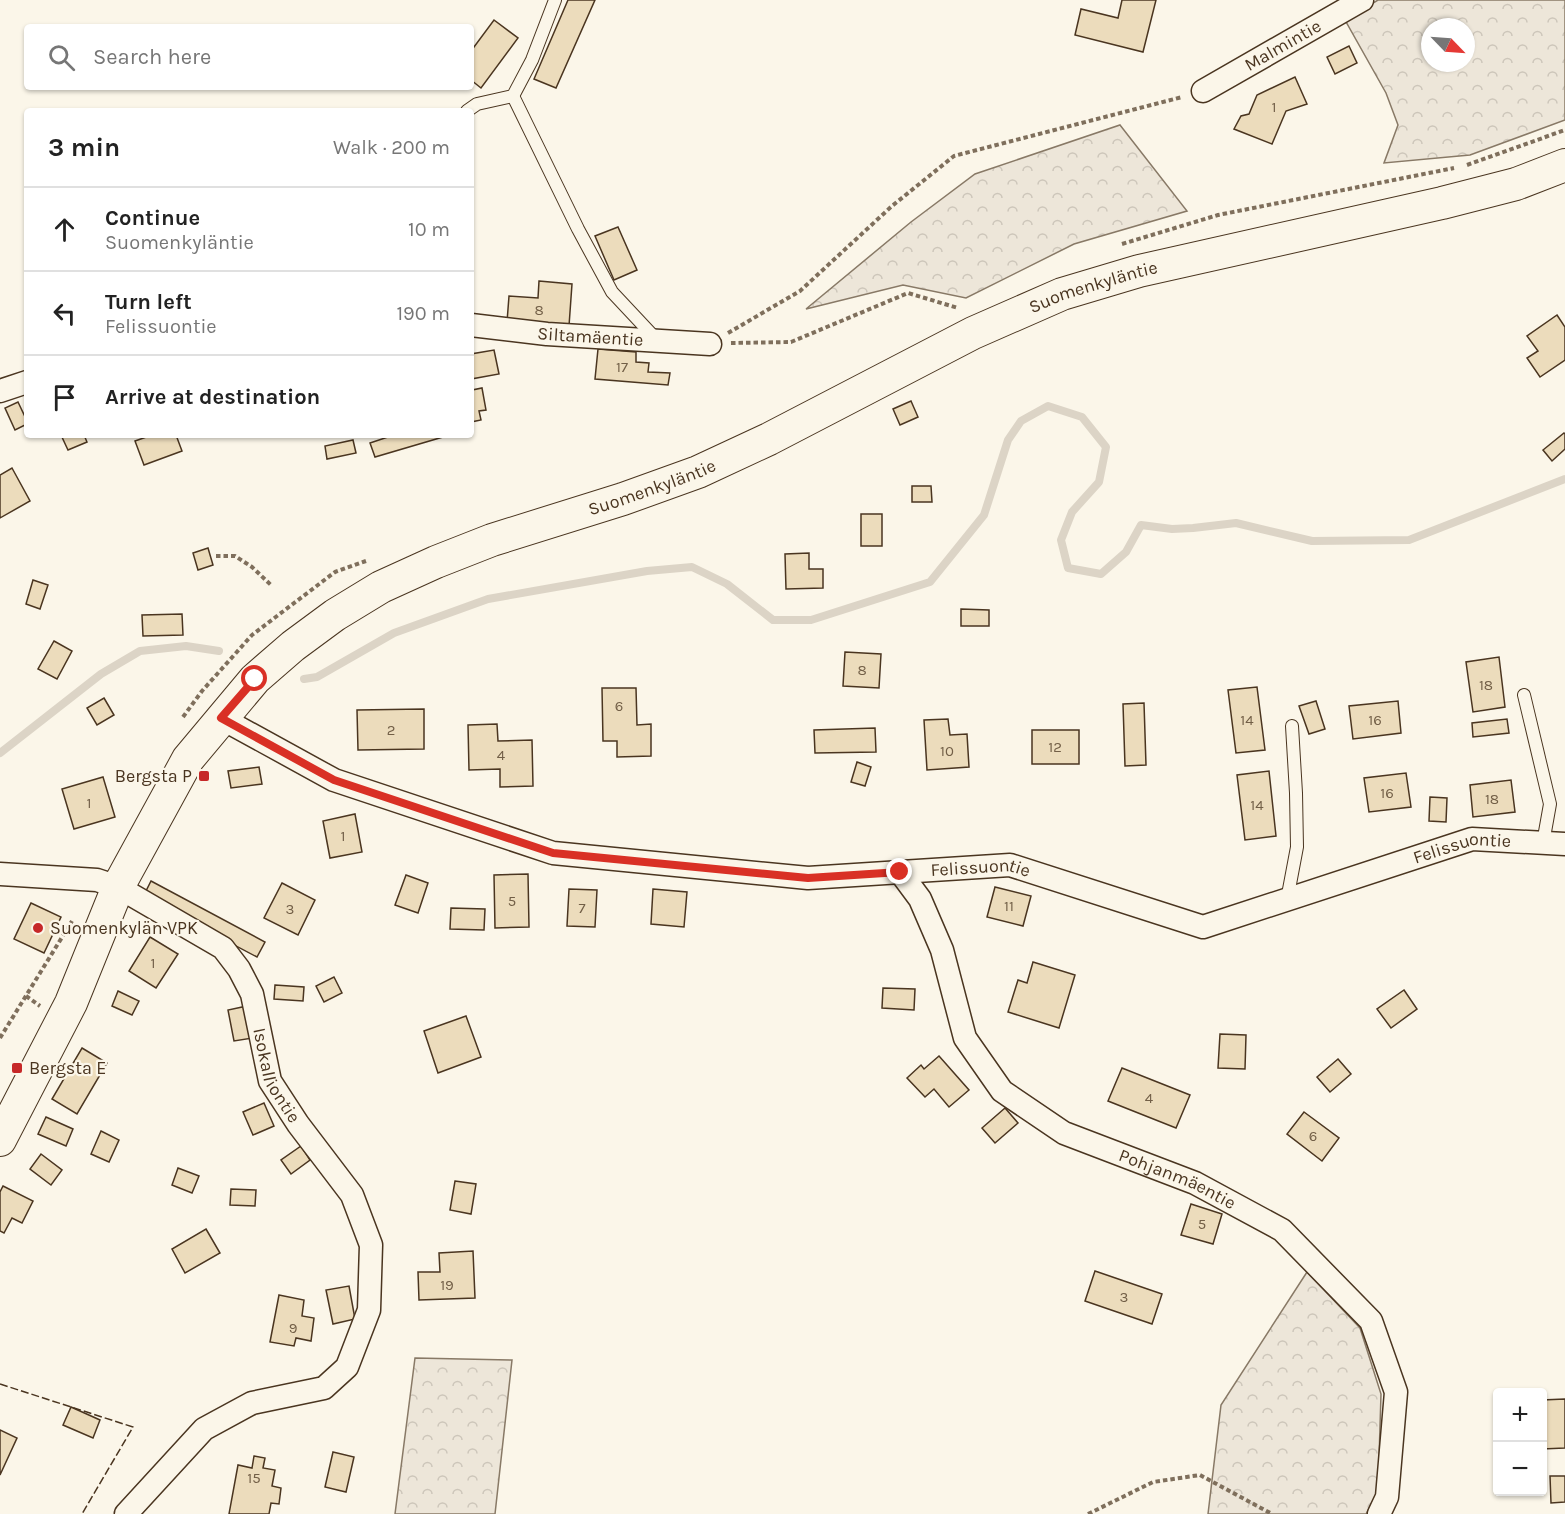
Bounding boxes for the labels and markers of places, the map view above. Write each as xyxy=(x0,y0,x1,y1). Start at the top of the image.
place label: Bergsta P xyxy=(115,765,192,787)
marker: Bergsta P xyxy=(197,769,211,783)
place label: Suomenkylän VPK xyxy=(50,917,198,939)
marker: Suomenkylän VPK xyxy=(31,921,45,935)
place label: Bergsta E xyxy=(29,1057,106,1079)
marker: Bergsta E xyxy=(10,1061,24,1075)

